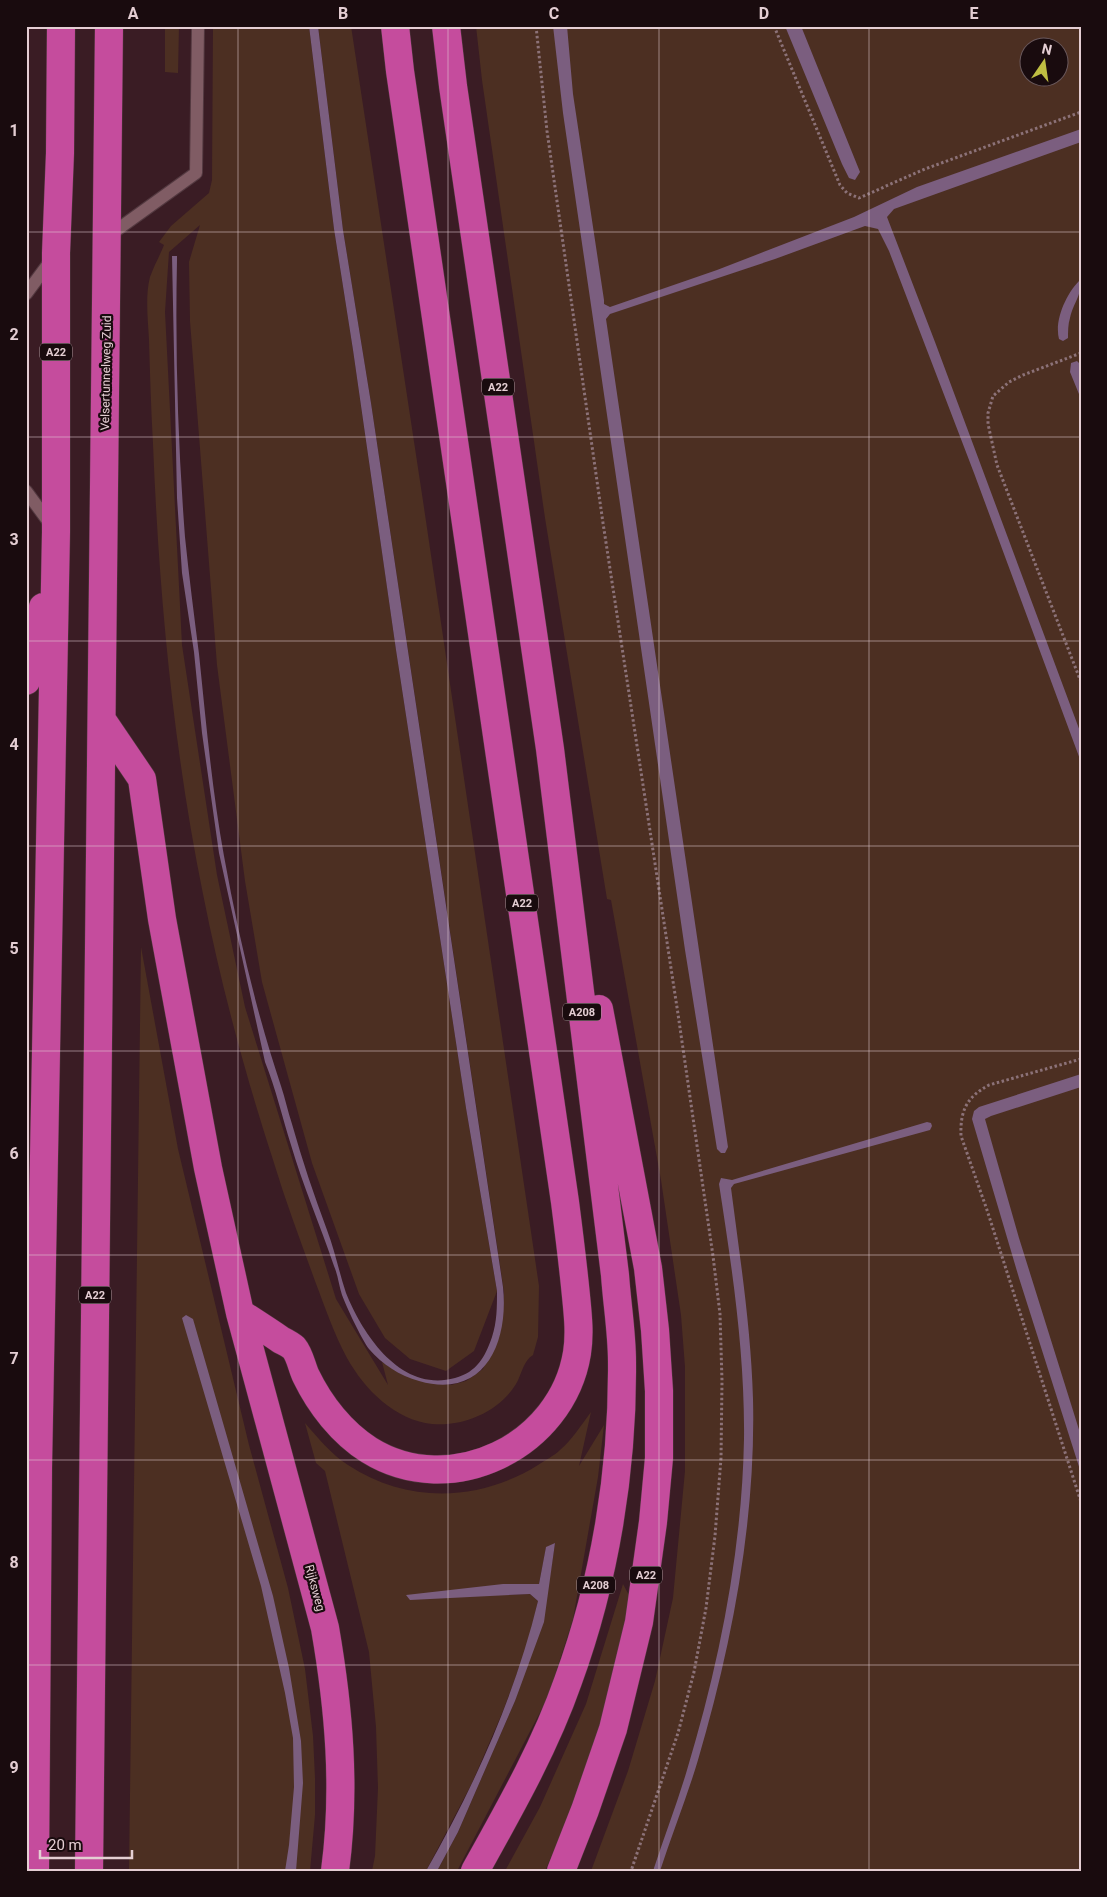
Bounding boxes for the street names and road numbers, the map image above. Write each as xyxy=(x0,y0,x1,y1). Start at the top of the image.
street label: Velsertunnelweg Zuid xyxy=(98,315,114,431)
road number: A22 xyxy=(40,344,72,361)
road number: A22 xyxy=(482,378,514,396)
road number: A22 xyxy=(506,894,538,911)
road number: A208 xyxy=(563,1004,601,1020)
road number: A22 xyxy=(79,1286,111,1304)
street label: Rijksweg xyxy=(302,1563,328,1613)
road number: A22 xyxy=(630,1566,662,1584)
road number: A208 xyxy=(577,1576,615,1594)

